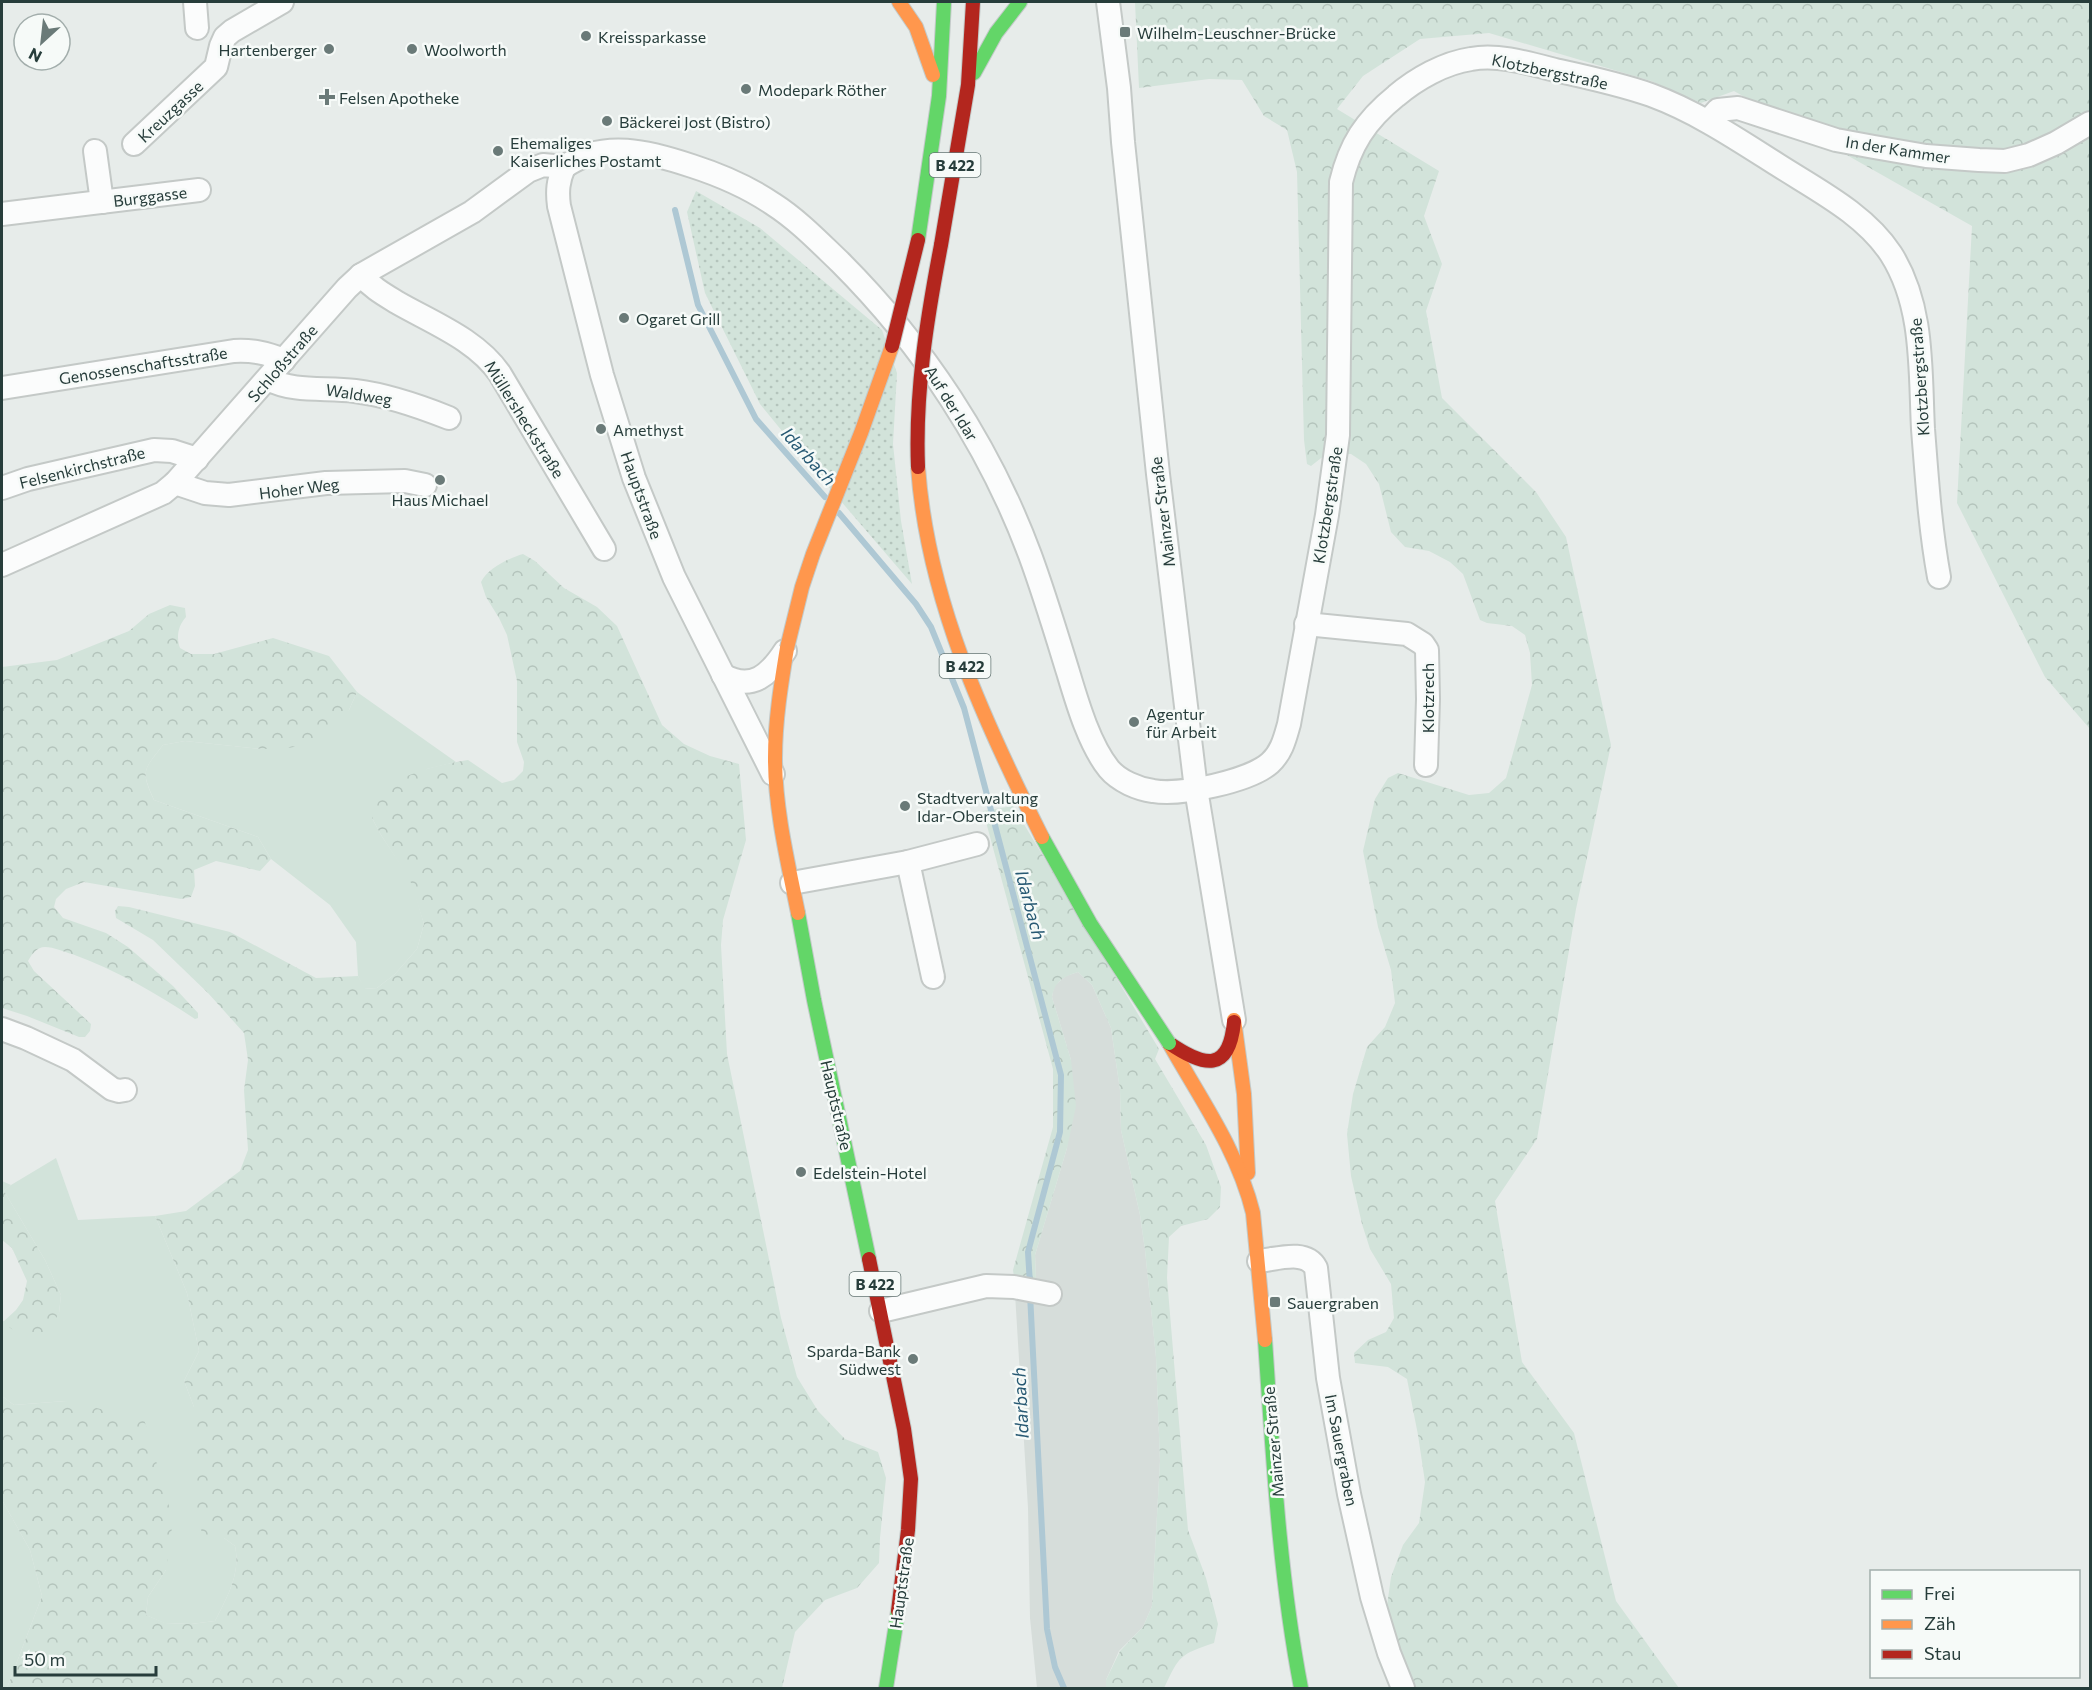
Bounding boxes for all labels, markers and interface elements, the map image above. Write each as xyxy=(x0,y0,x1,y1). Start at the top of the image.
north arrow xyxy=(12,12,72,72)
place label: Wilhelm-Leuschner-Brücke xyxy=(1137,23,1336,42)
marker: Wilhelm-Leuschner-Brücke xyxy=(1118,25,1132,39)
place label: Kreissparkasse xyxy=(598,27,706,46)
marker: Kreissparkasse xyxy=(579,29,593,43)
place label: Hartenberger xyxy=(219,40,318,59)
place label: Woolworth xyxy=(424,40,507,59)
marker: Hartenberger xyxy=(322,42,336,56)
marker: Woolworth xyxy=(405,42,419,56)
text: N xyxy=(25,45,45,67)
street label: Klotzbergstraße xyxy=(1490,49,1610,93)
street label: Kreuzgasse xyxy=(134,76,206,146)
place label: Modepark Röther xyxy=(758,80,887,99)
marker: Modepark Röther xyxy=(739,82,753,96)
place label: Felsen Apotheke xyxy=(339,88,459,107)
marker: Felsen Apotheke xyxy=(320,90,334,104)
place label: Bäckerei Jost (Bistro) xyxy=(619,112,771,131)
marker: Bäckerei Jost (Bistro) xyxy=(600,114,614,128)
street label: In der Kammer xyxy=(1844,131,1952,167)
place label: Ehemaliges Kaiserliches Postamt xyxy=(510,133,662,170)
marker: Ehemaliges Kaiserliches Postamt xyxy=(491,144,505,158)
road number: B 422 xyxy=(930,153,980,177)
street label: Burggasse xyxy=(112,182,188,210)
place label: Ogaret Grill xyxy=(636,309,720,328)
marker: Ogaret Grill xyxy=(617,311,631,325)
street label: Klotzbergstraße xyxy=(1905,317,1933,437)
street label: Schloßstraße xyxy=(243,320,321,406)
street label: Genossenschaftsstraße xyxy=(57,342,229,388)
street label: Müllersheckstraße xyxy=(481,357,569,481)
street label: Auf der Idar xyxy=(921,362,983,445)
street label: Waldweg xyxy=(325,379,394,409)
place label: Amethyst xyxy=(613,420,684,439)
marker: Amethyst xyxy=(594,422,608,436)
water label: Idarbach xyxy=(777,422,841,490)
street label: Felsenkirchstraße xyxy=(17,442,147,492)
street label: Klotzbergstraße xyxy=(1308,445,1346,565)
street label: Hauptstraße xyxy=(617,449,667,541)
street label: Mainzer Straße xyxy=(1146,456,1178,568)
marker: Haus Michael xyxy=(433,473,447,487)
street label: Hoher Weg xyxy=(258,474,341,502)
place label: Haus Michael xyxy=(391,490,489,509)
road number: B 422 xyxy=(940,654,990,678)
street label: Klotzrech xyxy=(1418,663,1437,733)
place label: Agentur für Arbeit xyxy=(1146,704,1217,741)
marker: Agentur für Arbeit xyxy=(1127,715,1141,729)
place label: Stadtverwaltung Idar-Oberstein xyxy=(917,788,1038,825)
marker: Stadtverwaltung Idar-Oberstein xyxy=(898,799,912,813)
water label: Idarbach xyxy=(1011,868,1051,942)
street label: Hauptstraße xyxy=(817,1058,857,1152)
place label: Edelstein-Hotel xyxy=(813,1163,927,1182)
marker: Edelstein-Hotel xyxy=(794,1165,808,1179)
road number: B 422 xyxy=(850,1272,900,1296)
place label: Sauergraben xyxy=(1287,1293,1379,1312)
marker: Sauergraben xyxy=(1268,1295,1282,1309)
place label: Sparda-Bank Südwest xyxy=(807,1341,901,1378)
marker: Sparda-Bank Südwest xyxy=(906,1352,920,1366)
water label: Idarbach xyxy=(1007,1367,1033,1439)
street label: Mainzer Straße xyxy=(1259,1386,1287,1498)
street label: Im Sauergraben xyxy=(1322,1393,1362,1507)
street label: Hauptstraße xyxy=(885,1536,917,1630)
legend xyxy=(1870,1570,2080,1678)
text: Frei xyxy=(1924,1582,1955,1604)
text: Zäh xyxy=(1924,1612,1956,1634)
scale bar xyxy=(15,1639,156,1677)
text: Stau xyxy=(1924,1642,1961,1664)
text: 50 m xyxy=(24,1648,65,1670)

